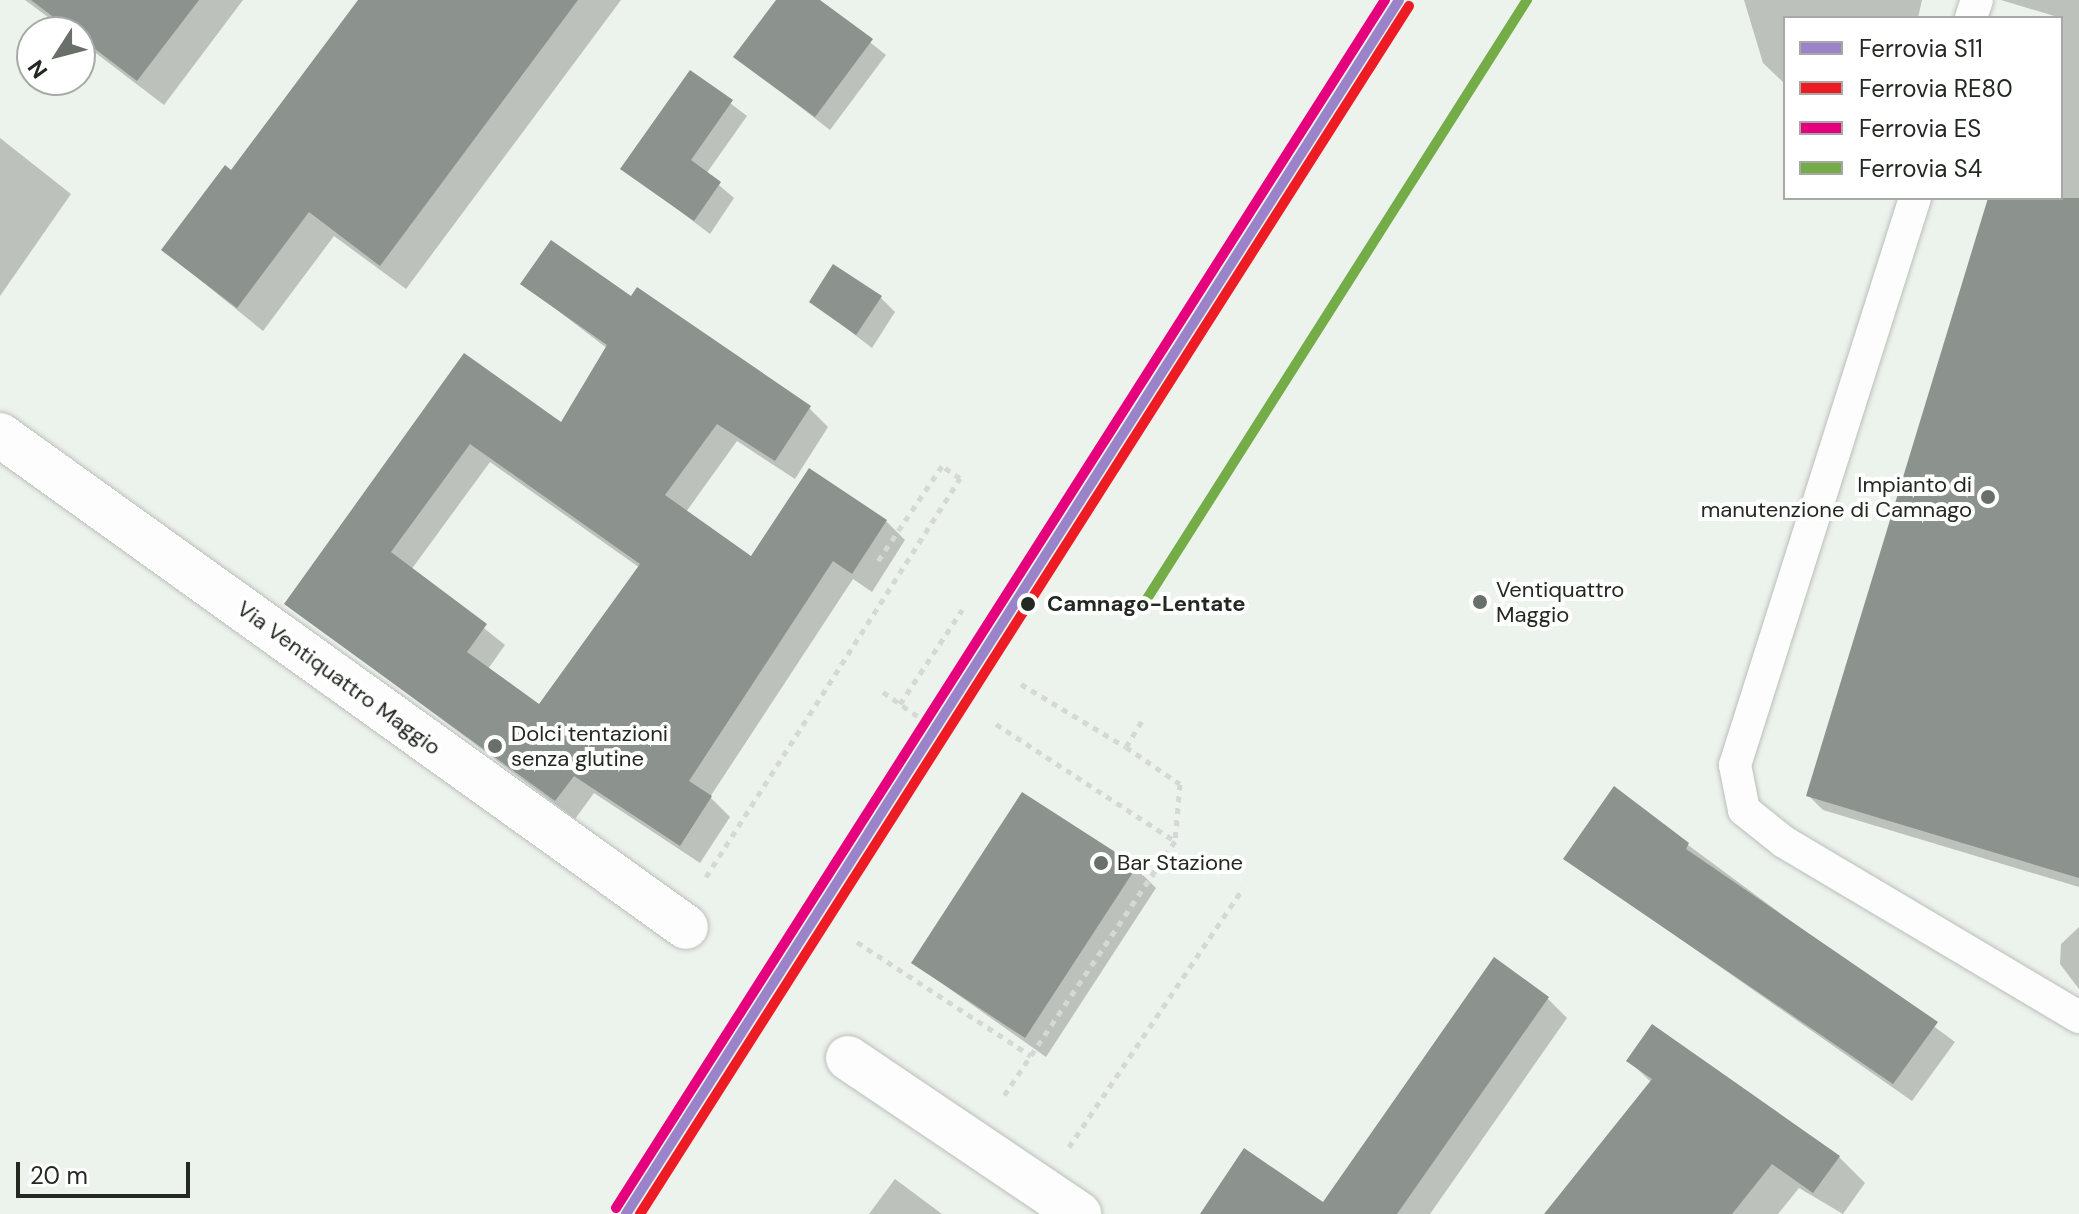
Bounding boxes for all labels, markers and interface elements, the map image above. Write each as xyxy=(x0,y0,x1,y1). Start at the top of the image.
north arrow xyxy=(16,16,96,96)
legend xyxy=(1783,16,2063,200)
text: Ferrovia S11 xyxy=(1859,33,1983,64)
text: N xyxy=(21,54,54,84)
text: Ferrovia RE80 xyxy=(1859,73,2013,104)
text: Ferrovia ES xyxy=(1859,113,1981,144)
text: Ferrovia S4 xyxy=(1859,153,1982,184)
place label: Impianto di manutenzione di Camnago xyxy=(1701,471,1972,522)
marker: Impianto di manutenzione di Camnago xyxy=(1979,488,1997,506)
place label: Ventiquattro Maggio xyxy=(1496,576,1624,628)
place label: Camnago-Lentate xyxy=(1047,591,1245,617)
marker: Camnago-Lentate xyxy=(1016,592,1040,616)
marker: Ventiquattro Maggio xyxy=(1471,593,1489,611)
street label: Via Ventiquattro Maggio xyxy=(232,595,446,761)
place label: Dolci tentazioni senza glutine xyxy=(511,720,668,772)
marker: Dolci tentazioni senza glutine xyxy=(486,737,504,755)
place label: Bar Stazione xyxy=(1117,850,1243,876)
marker: Bar Stazione xyxy=(1092,854,1110,872)
scale bar xyxy=(20,1146,194,1196)
text: 20 m xyxy=(30,1160,88,1191)

